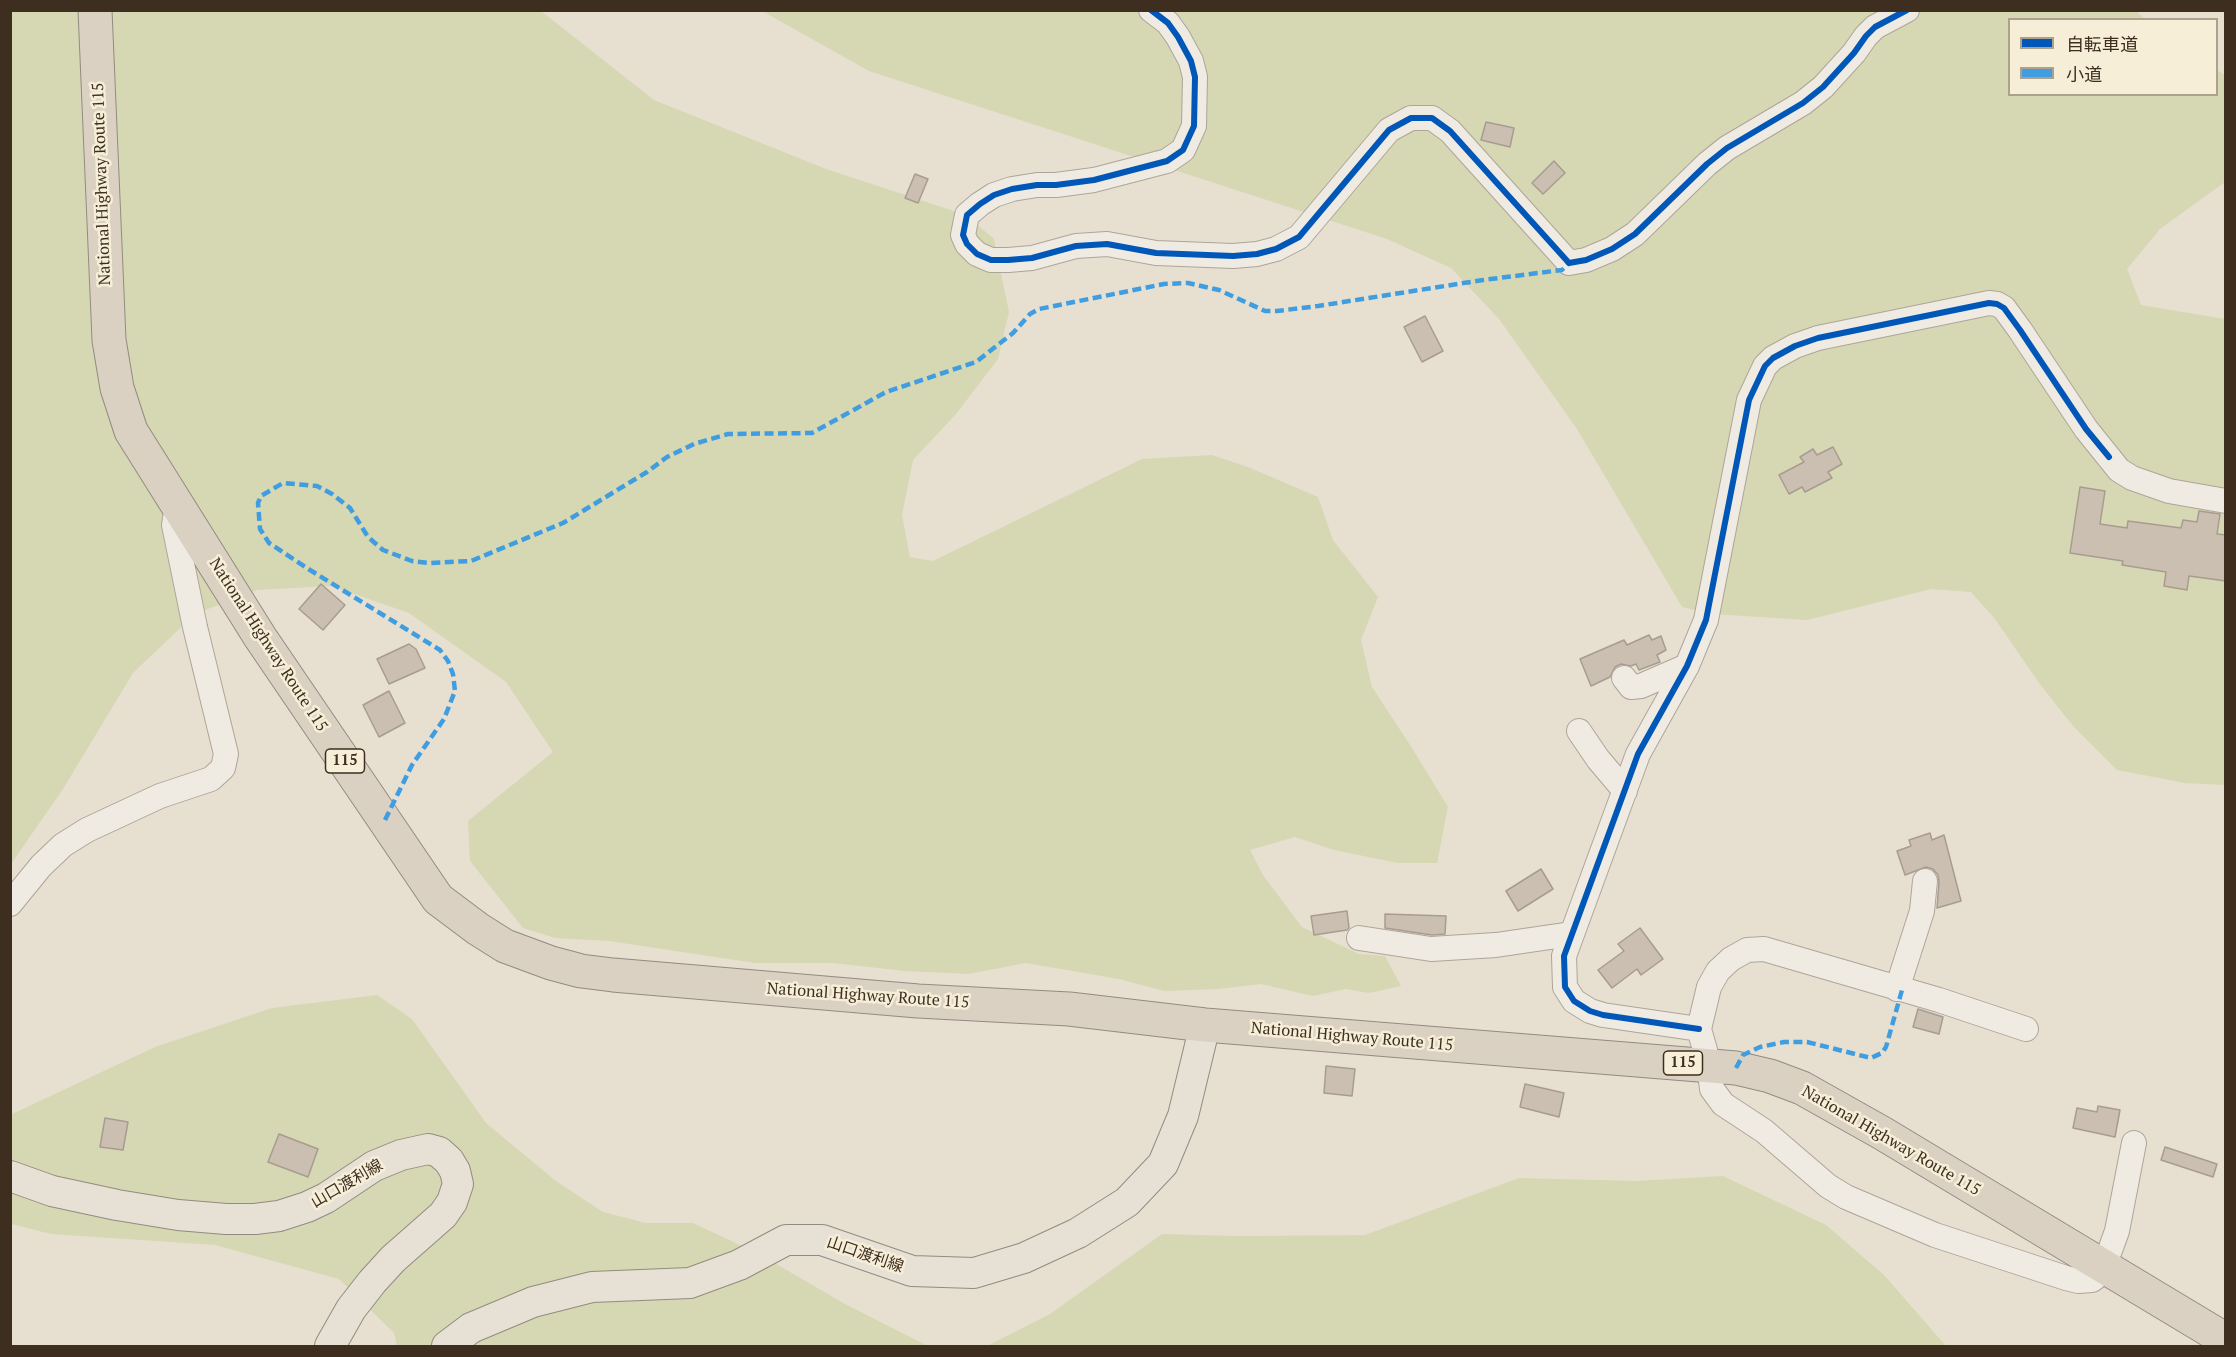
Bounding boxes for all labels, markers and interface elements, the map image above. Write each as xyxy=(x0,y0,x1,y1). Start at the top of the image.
legend xyxy=(2008,18,2218,96)
text: 自転車道 xyxy=(2066,32,2138,56)
text: 小道 xyxy=(2066,62,2102,86)
street label: National Highway Route 115 xyxy=(89,82,115,286)
street label: National Highway Route 115 xyxy=(205,555,331,735)
road number: 115 xyxy=(326,749,364,773)
street label: National Highway Route 115 xyxy=(766,979,970,1013)
street label: National Highway Route 115 xyxy=(1250,1019,1454,1055)
road number: 115 xyxy=(1664,1051,1702,1075)
street label: National Highway Route 115 xyxy=(1798,1082,1984,1200)
street label: 山口渡利線 xyxy=(308,1156,386,1212)
street label: 山口渡利線 xyxy=(824,1233,906,1277)

